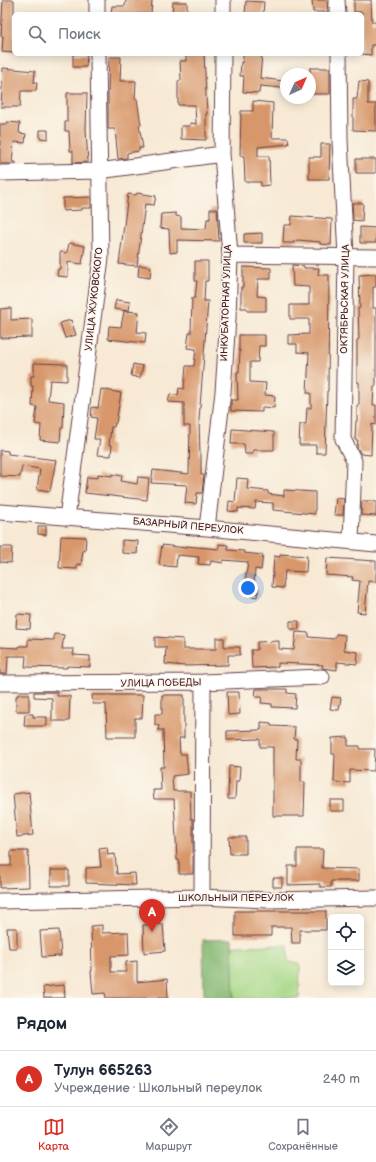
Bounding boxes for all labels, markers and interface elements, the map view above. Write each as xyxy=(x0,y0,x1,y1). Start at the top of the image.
search box xyxy=(12,12,364,56)
icon: search xyxy=(26,23,48,45)
text: Поиск xyxy=(58,25,101,44)
north arrow xyxy=(280,68,316,104)
street label: ИНКУБАТОРНАЯ УЛИЦА xyxy=(218,243,234,362)
street label: ОКТЯБРЬСКАЯ УЛИЦА xyxy=(338,243,352,354)
street label: УЛИЦА ЖУКОВСКОГО xyxy=(83,247,105,351)
street label: БАЗАРНЫЙ ПЕРЕУЛОК xyxy=(132,515,244,537)
your location xyxy=(238,578,258,598)
street label: УЛИЦА ПОБЕДЫ xyxy=(120,676,202,690)
street label: ШКОЛЬНЫЙ ПЕРЕУЛОК xyxy=(178,892,294,904)
pin: A xyxy=(139,899,165,932)
map controls xyxy=(328,914,364,986)
button: locate xyxy=(328,914,364,950)
button: layers xyxy=(328,950,364,986)
text: Рядом xyxy=(16,1014,67,1034)
text: Тулун 665263 xyxy=(54,1061,152,1080)
text: A xyxy=(25,1071,33,1087)
text: 240 m xyxy=(323,1071,360,1087)
text: Учреждение · Школьный переулок xyxy=(54,1080,262,1096)
tab: Карта xyxy=(38,1116,69,1153)
tab: Маршрут xyxy=(145,1116,192,1153)
tab: Сохранённые xyxy=(268,1116,338,1153)

